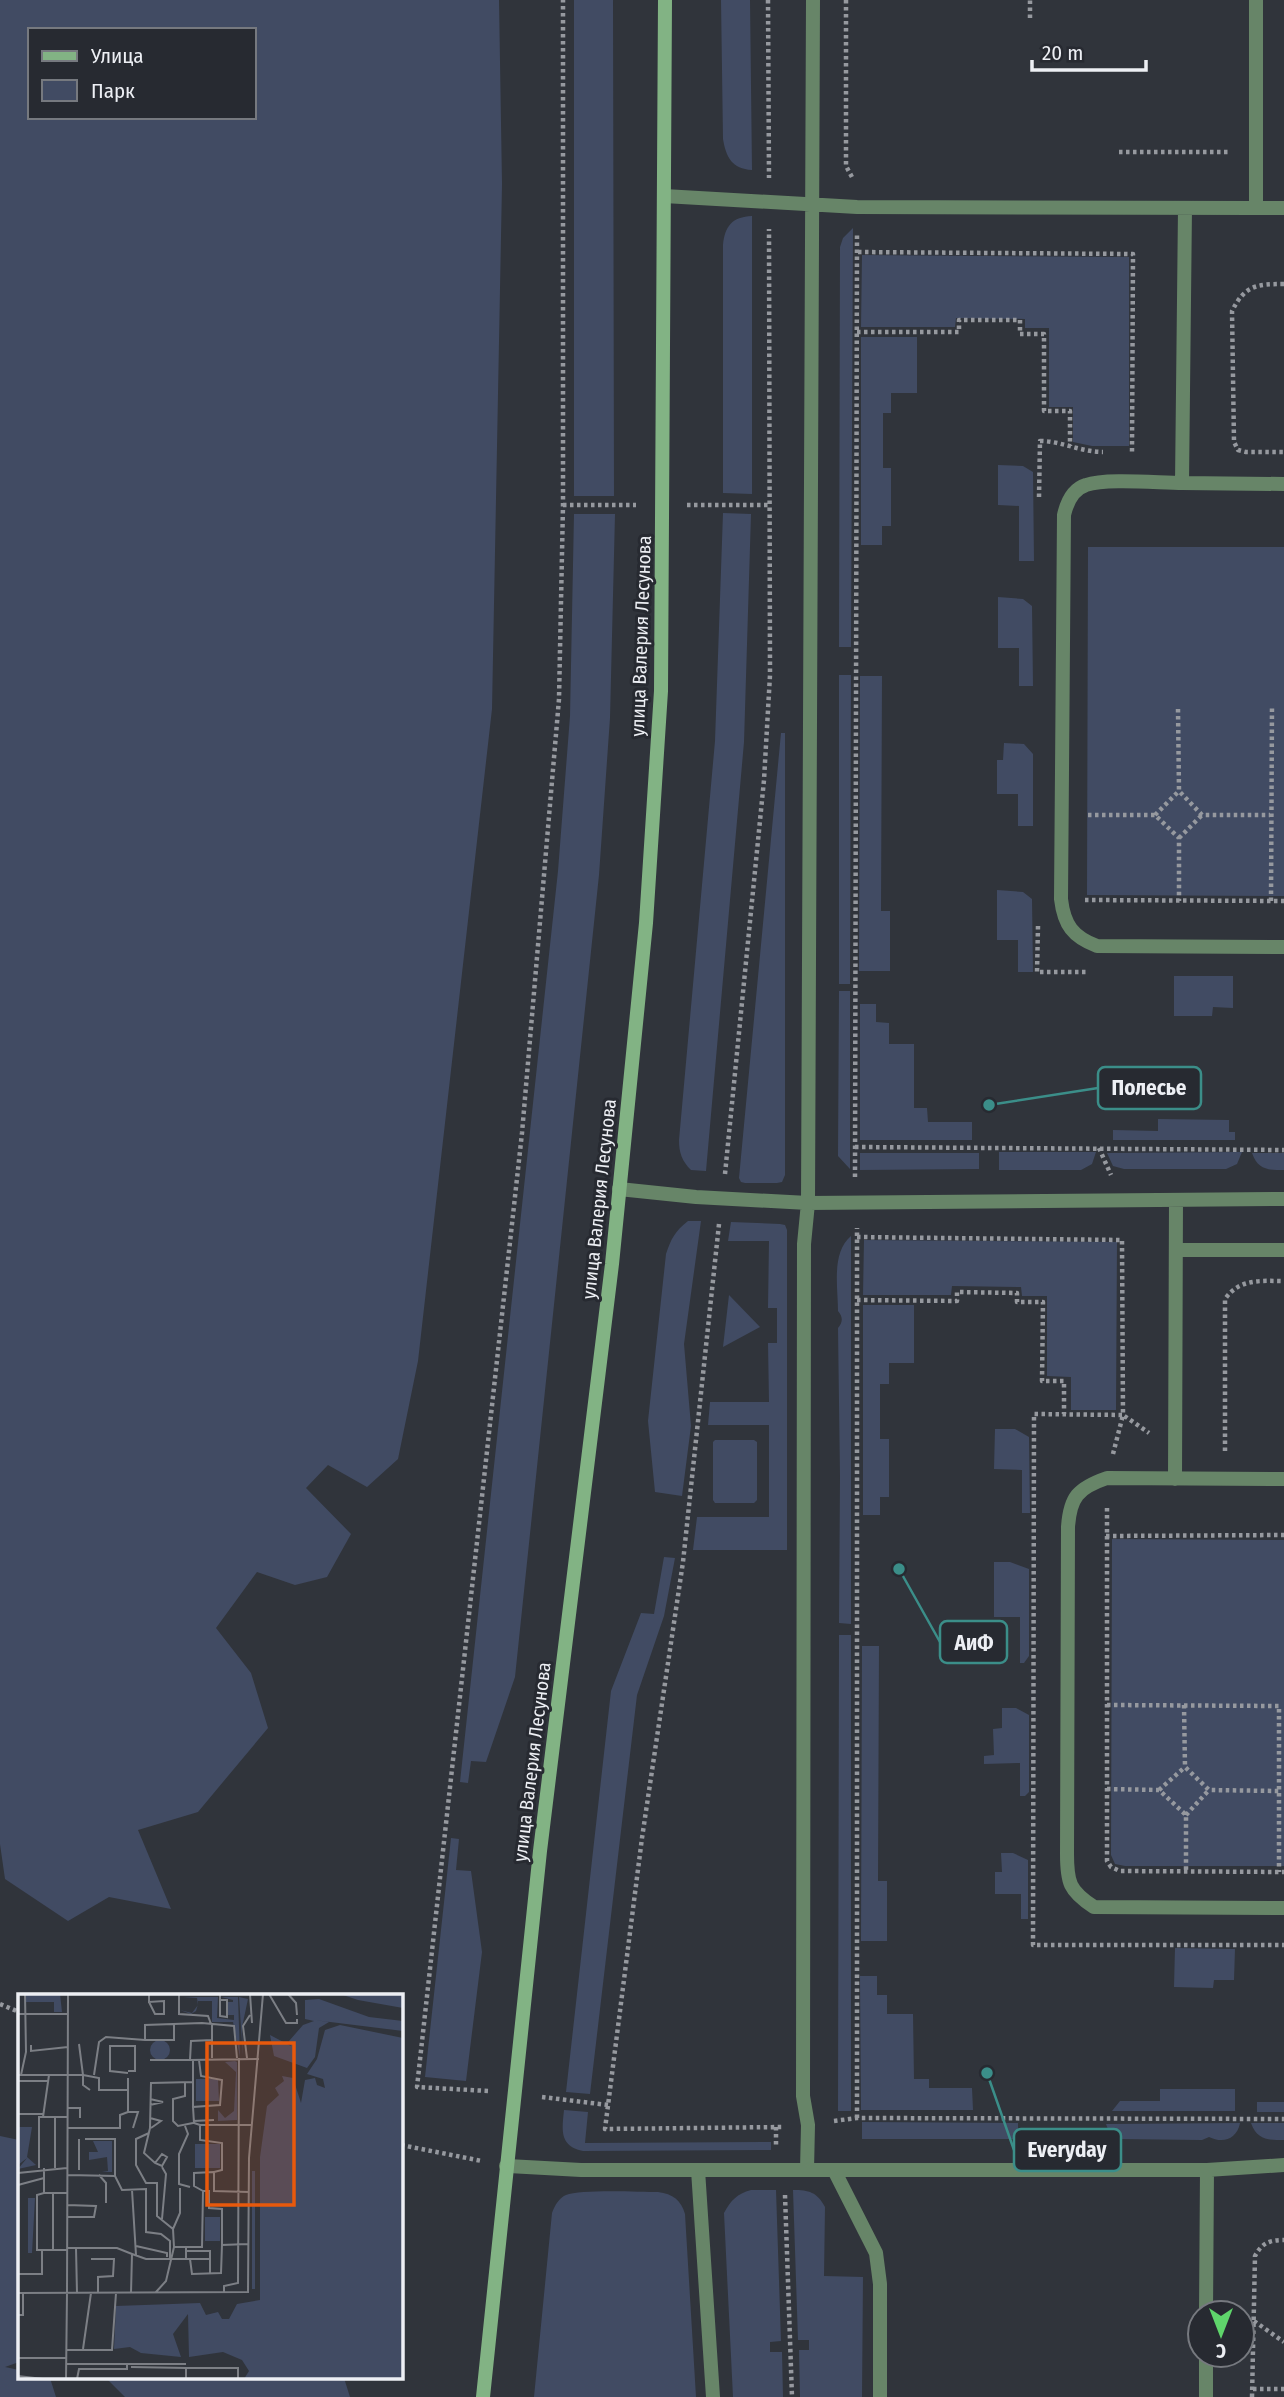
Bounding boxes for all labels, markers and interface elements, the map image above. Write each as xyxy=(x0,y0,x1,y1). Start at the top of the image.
legend xyxy=(28,28,256,119)
scale bar xyxy=(1032,28,1146,72)
text: 20 m xyxy=(1042,40,1083,66)
text: Улица xyxy=(90,43,144,69)
text: Парк xyxy=(91,78,135,104)
street label: улица Валерия Лесунова xyxy=(626,535,656,737)
callout: Полесье xyxy=(1098,1067,1201,1109)
text: Полесье xyxy=(1112,1075,1187,1101)
street label: улица Валерия Лесунова xyxy=(577,1098,621,1300)
callout: АиФ xyxy=(940,1621,1007,1663)
text: АиФ xyxy=(954,1630,993,1656)
street label: улица Валерия Лесунова xyxy=(508,1661,556,1863)
inset map xyxy=(18,1994,402,2380)
callout: Everyday xyxy=(1014,2129,1121,2171)
text: Everyday xyxy=(1028,2137,1107,2163)
north arrow xyxy=(1186,2299,1256,2369)
text: С xyxy=(1216,2339,1226,2362)

